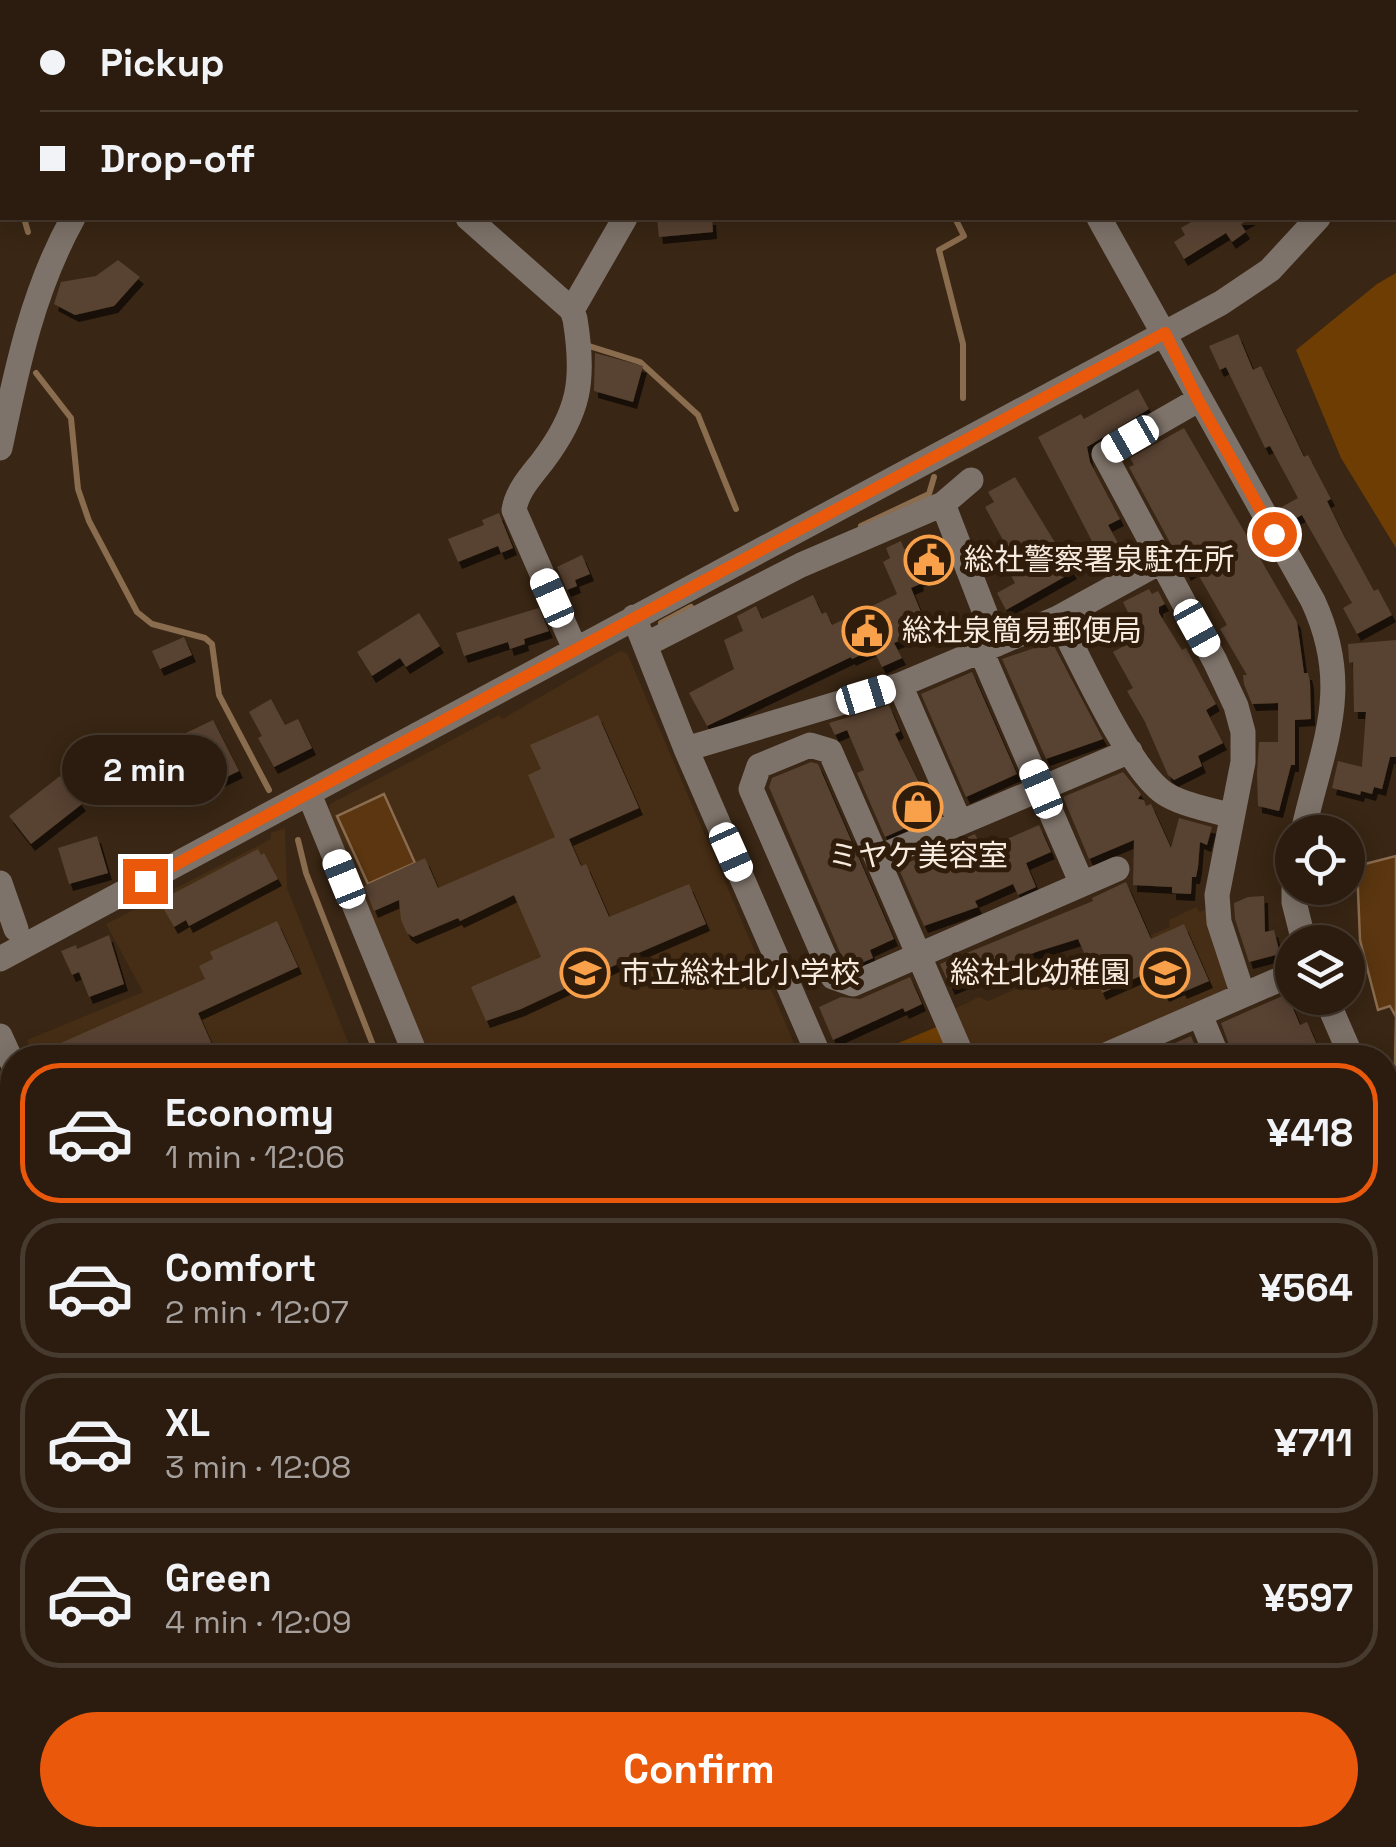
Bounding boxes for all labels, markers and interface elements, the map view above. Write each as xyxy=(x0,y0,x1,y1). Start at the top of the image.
text: Pickup xyxy=(100,39,224,87)
text: Drop-off xyxy=(100,135,255,183)
car xyxy=(1097,411,1163,467)
route start xyxy=(1252,512,1297,557)
public building icon: 総社警察署泉駐在所 xyxy=(903,534,955,586)
place label: 総社警察署泉駐在所 xyxy=(964,540,1234,579)
car xyxy=(526,564,578,632)
car xyxy=(1169,594,1225,662)
public building icon: 総社泉簡易郵便局 xyxy=(841,605,893,657)
place label: 総社泉簡易郵便局 xyxy=(902,611,1142,650)
car xyxy=(833,672,899,718)
callout: 2 min xyxy=(62,736,228,806)
text: 2 min xyxy=(103,750,186,790)
car xyxy=(1015,756,1067,822)
shop icon: ミヤケ美容室 xyxy=(892,781,944,833)
map controls xyxy=(1275,815,1365,1015)
button: locate xyxy=(1275,815,1365,905)
car xyxy=(705,818,757,886)
place label: ミヤケ美容室 xyxy=(828,836,1008,875)
car xyxy=(319,846,369,912)
route end xyxy=(123,859,168,904)
button: layers xyxy=(1275,925,1365,1015)
school or university icon: 市立総社北小学校 xyxy=(559,947,611,999)
school or university icon: 総社北幼稚園 xyxy=(1139,947,1191,999)
place label: 市立総社北小学校 xyxy=(620,953,860,992)
place label: 総社北幼稚園 xyxy=(950,953,1130,992)
icon: car xyxy=(45,1088,135,1178)
text: Economy xyxy=(165,1089,334,1137)
text: ¥418 xyxy=(1267,1109,1353,1157)
text: 1 min · 12:06 xyxy=(165,1137,345,1177)
icon: car xyxy=(45,1243,135,1333)
text: Comfort xyxy=(165,1244,316,1292)
text: ¥564 xyxy=(1259,1264,1353,1312)
text: 2 min · 12:07 xyxy=(165,1292,349,1332)
icon: car xyxy=(45,1398,135,1488)
text: XL xyxy=(165,1399,210,1447)
text: ¥711 xyxy=(1274,1419,1353,1467)
text: 3 min · 12:08 xyxy=(165,1447,351,1487)
icon: car xyxy=(45,1553,135,1643)
text: Green xyxy=(165,1554,272,1602)
text: ¥597 xyxy=(1263,1574,1353,1622)
text: 4 min · 12:09 xyxy=(165,1602,352,1642)
button: Confirm xyxy=(40,1712,1358,1827)

